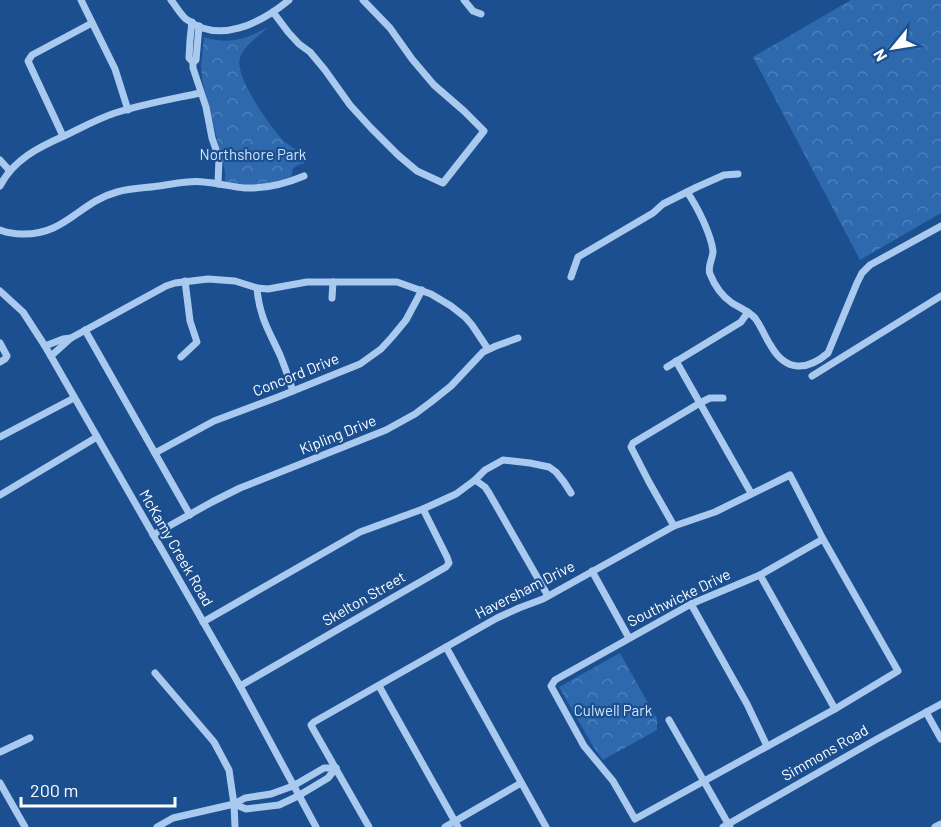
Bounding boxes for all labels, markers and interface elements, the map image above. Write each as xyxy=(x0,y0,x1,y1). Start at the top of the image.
north arrow xyxy=(863,18,923,78)
text: N xyxy=(869,46,890,65)
park label: Northshore Park xyxy=(200,145,307,163)
street label: Concord Drive xyxy=(250,349,341,399)
street label: Kipling Drive xyxy=(297,411,379,458)
street label: McKamy Creek Road xyxy=(136,486,218,609)
street label: Haversham Drive xyxy=(472,556,577,622)
street label: Southwicke Drive xyxy=(624,564,733,630)
street label: Skelton Street xyxy=(319,567,408,629)
park label: Culwell Park xyxy=(574,701,653,719)
street label: Simmons Road xyxy=(778,720,871,784)
scale bar xyxy=(21,770,176,808)
text: 200 m xyxy=(30,779,78,801)

